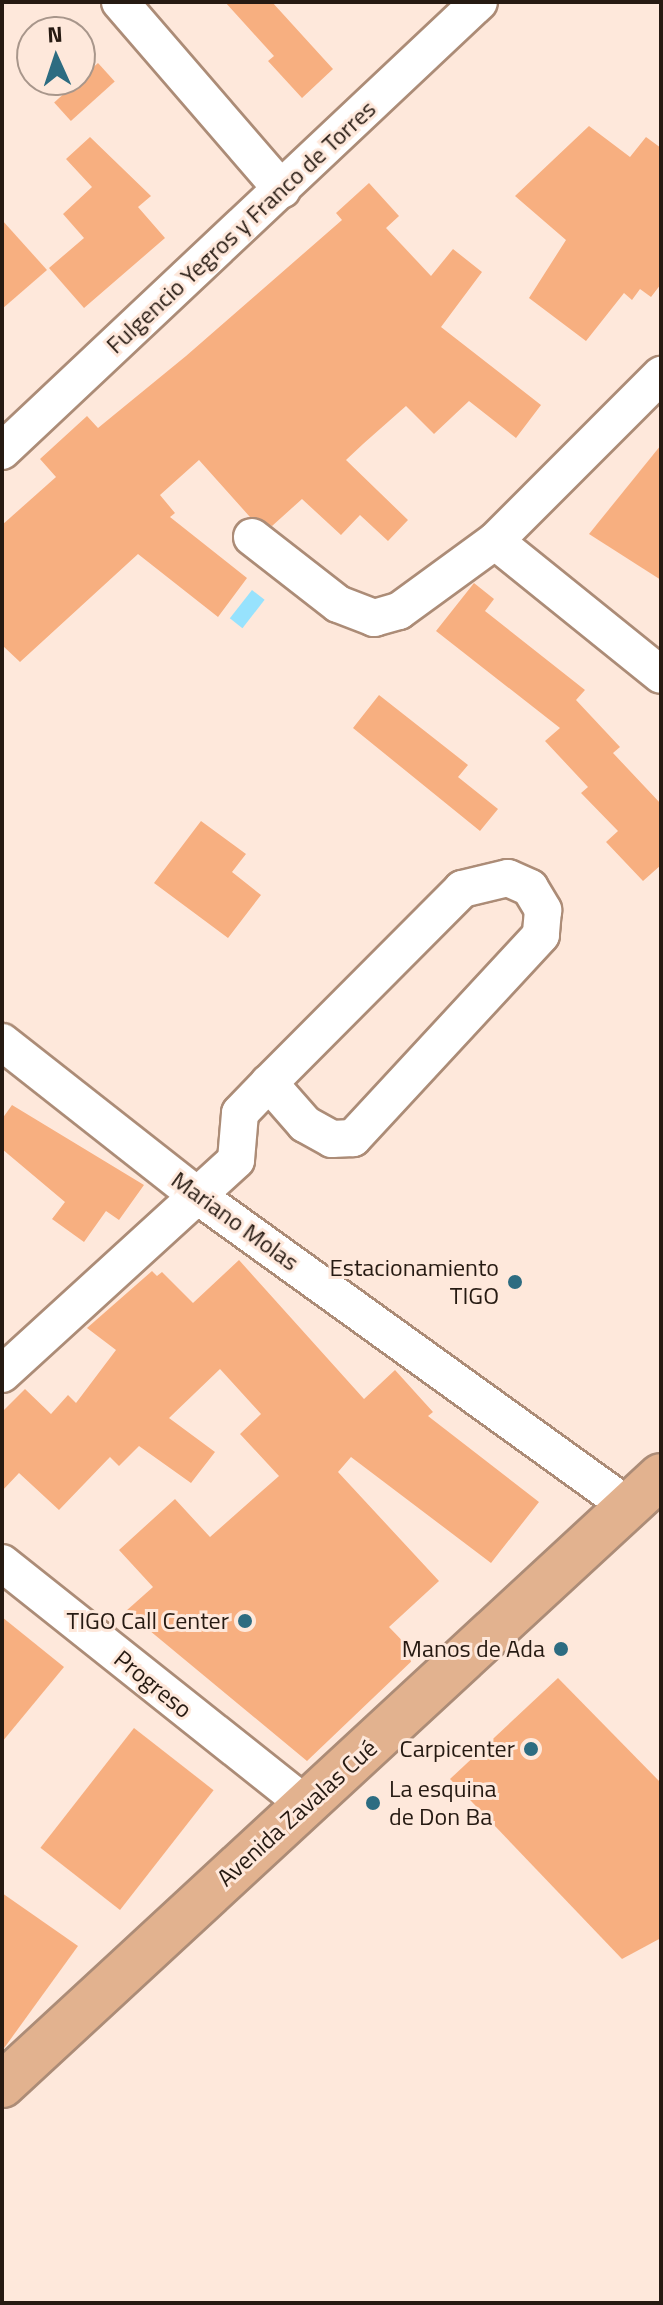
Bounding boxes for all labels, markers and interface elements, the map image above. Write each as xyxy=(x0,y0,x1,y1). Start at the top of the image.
north arrow xyxy=(16,16,96,96)
text: N xyxy=(46,17,63,51)
street label: Fulgencio Yegros y Franco de Torres xyxy=(100,94,382,360)
street label: Mariano Molas xyxy=(166,1165,304,1277)
place label: Estacionamiento TIGO xyxy=(329,1254,499,1310)
marker: Estacionamiento TIGO xyxy=(506,1273,524,1291)
place label: TIGO Call Center xyxy=(67,1607,229,1635)
marker: TIGO Call Center xyxy=(236,1612,254,1630)
place label: Manos de Ada xyxy=(402,1635,545,1663)
marker: Manos de Ada xyxy=(552,1640,570,1658)
street label: Progreso xyxy=(108,1644,198,1724)
street label: Avenida Zavalas Cué xyxy=(211,1734,383,1892)
place label: Carpicenter xyxy=(400,1735,515,1763)
marker: Carpicenter xyxy=(522,1740,540,1758)
place label: La esquina de Don Ba xyxy=(389,1775,497,1831)
marker: La esquina de Don Ba xyxy=(364,1794,382,1812)

